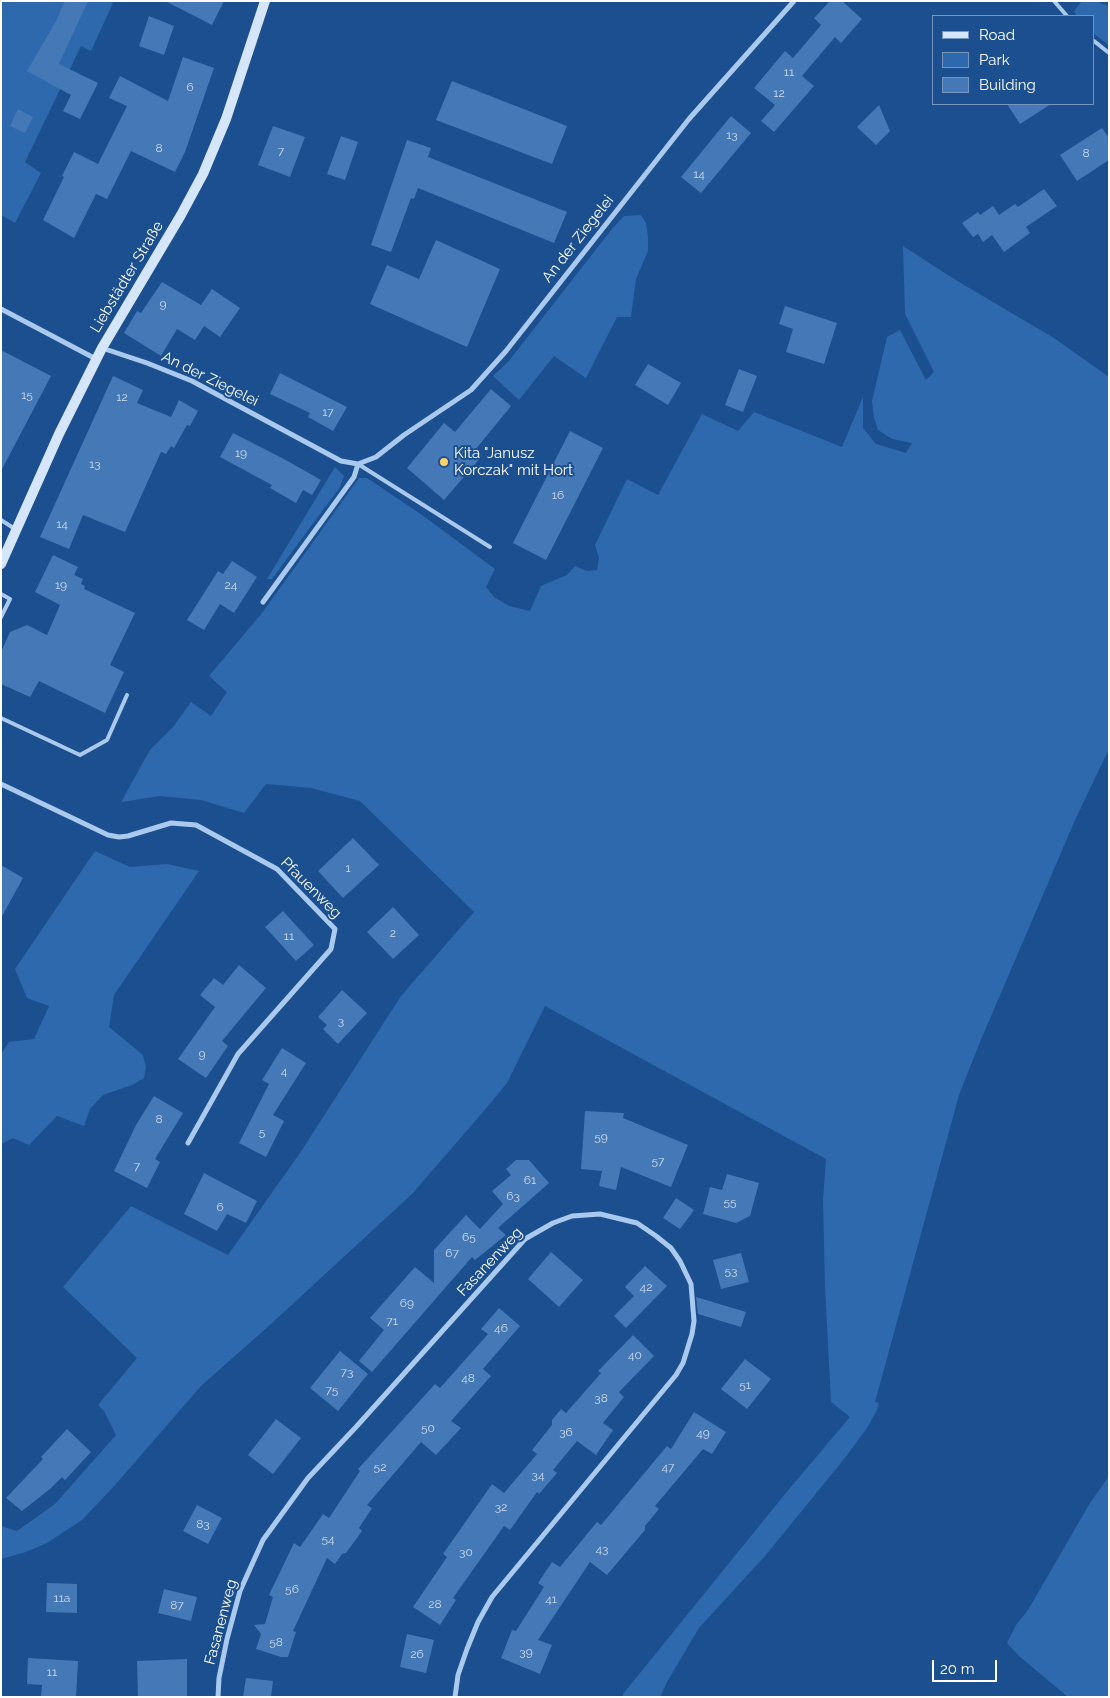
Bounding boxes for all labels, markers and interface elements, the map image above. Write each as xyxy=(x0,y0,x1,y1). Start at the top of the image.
legend xyxy=(932,15,1095,105)
text: Road xyxy=(979,26,1015,44)
text: Park xyxy=(979,51,1010,69)
house number: 11 xyxy=(784,65,794,79)
text: Building xyxy=(979,76,1036,94)
house number: 6 xyxy=(186,80,194,94)
house number: 12 xyxy=(773,86,785,100)
house number: 13 xyxy=(726,128,738,142)
house number: 8 xyxy=(155,141,163,155)
house number: 7 xyxy=(278,144,284,158)
house number: 8 xyxy=(1082,146,1090,160)
house number: 14 xyxy=(693,167,705,181)
street label: An der Ziegelei xyxy=(538,192,618,286)
street label: Liebstädter Straße xyxy=(87,218,167,336)
house number: 9 xyxy=(159,297,167,311)
street label: An der Ziegelei xyxy=(159,348,261,410)
house number: 15 xyxy=(21,388,33,402)
house number: 12 xyxy=(116,390,128,404)
house number: 17 xyxy=(322,405,334,419)
place label: Kita "Janusz Korczak" mit Hort xyxy=(454,444,573,479)
house number: 19 xyxy=(235,446,247,460)
marker: Kita "Janusz Korczak" mit Hort xyxy=(438,456,450,468)
house number: 13 xyxy=(89,457,101,471)
house number: 16 xyxy=(552,488,564,502)
house number: 14 xyxy=(56,517,68,531)
house number: 19 xyxy=(55,578,67,592)
house number: 24 xyxy=(225,578,237,592)
street label: Pfauenweg xyxy=(277,854,345,922)
house number: 1 xyxy=(345,861,351,875)
house number: 2 xyxy=(390,926,396,940)
house number: 11 xyxy=(284,929,294,943)
house number: 3 xyxy=(338,1014,344,1028)
house number: 9 xyxy=(198,1047,206,1061)
house number: 4 xyxy=(281,1064,287,1078)
house number: 8 xyxy=(155,1112,163,1126)
house number: 5 xyxy=(259,1125,265,1139)
house number: 59 xyxy=(594,1130,608,1144)
house number: 57 xyxy=(652,1154,664,1168)
house number: 7 xyxy=(134,1159,140,1173)
house number: 61 xyxy=(524,1173,536,1187)
house number: 63 xyxy=(506,1189,520,1203)
house number: 55 xyxy=(723,1195,737,1209)
house number: 6 xyxy=(216,1200,224,1214)
street label: Fasanenweg xyxy=(454,1224,526,1300)
house number: 65 xyxy=(462,1230,476,1244)
house number: 67 xyxy=(445,1246,459,1260)
house number: 53 xyxy=(725,1264,737,1278)
house number: 42 xyxy=(640,1280,652,1294)
house number: 69 xyxy=(400,1296,414,1310)
house number: 71 xyxy=(386,1314,398,1328)
house number: 46 xyxy=(494,1321,508,1335)
house number: 40 xyxy=(628,1348,642,1362)
house number: 73 xyxy=(341,1365,353,1379)
house number: 48 xyxy=(461,1371,475,1385)
house number: 51 xyxy=(739,1378,751,1392)
house number: 75 xyxy=(326,1383,338,1397)
house number: 38 xyxy=(594,1391,608,1405)
house number: 50 xyxy=(421,1421,435,1435)
house number: 36 xyxy=(559,1425,573,1439)
house number: 49 xyxy=(696,1426,710,1440)
house number: 52 xyxy=(374,1460,386,1474)
house number: 47 xyxy=(662,1460,674,1474)
house number: 34 xyxy=(532,1468,544,1482)
house number: 32 xyxy=(495,1500,507,1514)
house number: 83 xyxy=(196,1517,210,1531)
house number: 54 xyxy=(321,1532,335,1546)
house number: 43 xyxy=(596,1542,608,1556)
house number: 30 xyxy=(459,1545,473,1559)
street label: Fasanenweg xyxy=(201,1577,241,1667)
house number: 56 xyxy=(285,1582,299,1596)
house number: 11a xyxy=(54,1591,70,1605)
house number: 41 xyxy=(545,1592,557,1606)
house number: 28 xyxy=(428,1597,442,1611)
house number: 87 xyxy=(170,1598,184,1612)
house number: 58 xyxy=(269,1635,283,1649)
house number: 39 xyxy=(519,1645,533,1659)
house number: 26 xyxy=(410,1647,424,1661)
scale bar xyxy=(935,1650,1000,1682)
text: 20 m xyxy=(940,1660,975,1678)
house number: 11 xyxy=(47,1665,57,1679)

